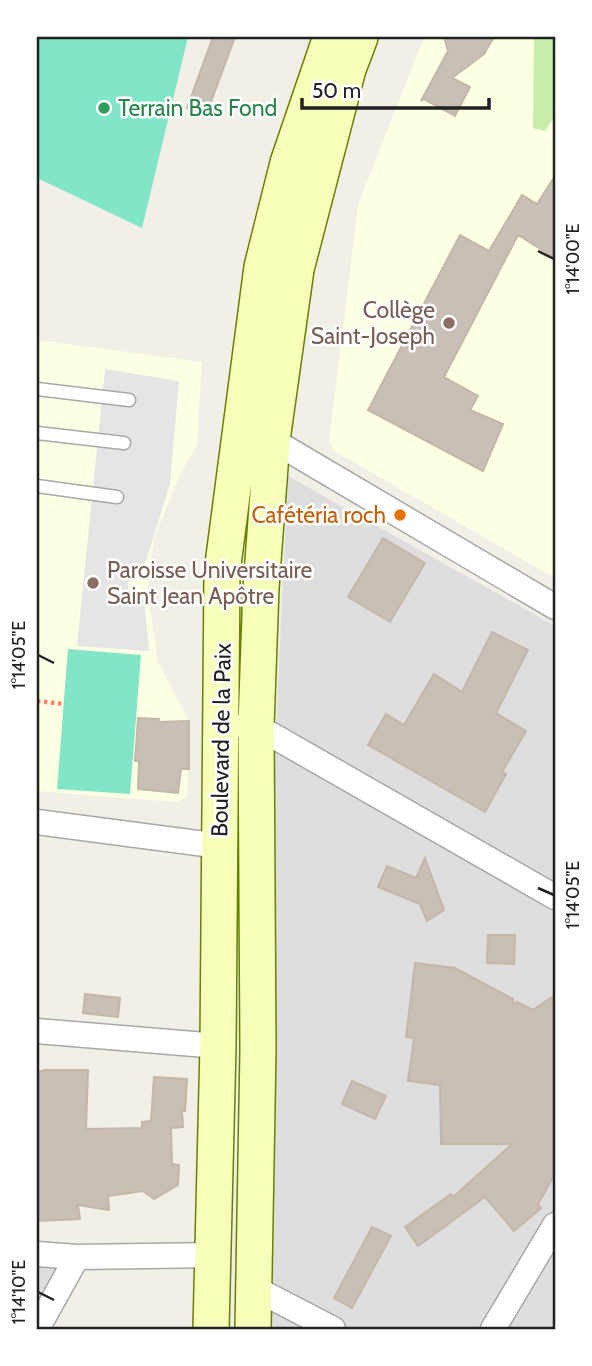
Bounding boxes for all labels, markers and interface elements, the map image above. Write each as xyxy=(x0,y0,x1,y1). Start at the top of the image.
scale bar xyxy=(302,66,489,110)
text: 50 m xyxy=(312,78,361,103)
place label: Terrain Bas Fond xyxy=(118,94,277,122)
marker: Terrain Bas Fond xyxy=(96,100,112,116)
text: 1°14'00"E xyxy=(562,223,584,295)
place label: Collège Saint-Joseph xyxy=(311,296,435,350)
marker: Collège Saint-Joseph xyxy=(441,315,457,331)
place label: Cafétéria roch xyxy=(251,501,386,529)
marker: Cafétéria roch xyxy=(392,507,408,523)
place label: Paroisse Universitaire Saint Jean Apôtre xyxy=(107,556,313,610)
marker: Paroisse Universitaire Saint Jean Apôtre xyxy=(85,575,101,591)
text: 1°14'05"E xyxy=(8,621,30,689)
street label: Boulevard de la Paix xyxy=(205,643,237,837)
text: 1°14'05"E xyxy=(562,861,584,929)
text: 1°14'10"E xyxy=(8,1260,30,1324)

